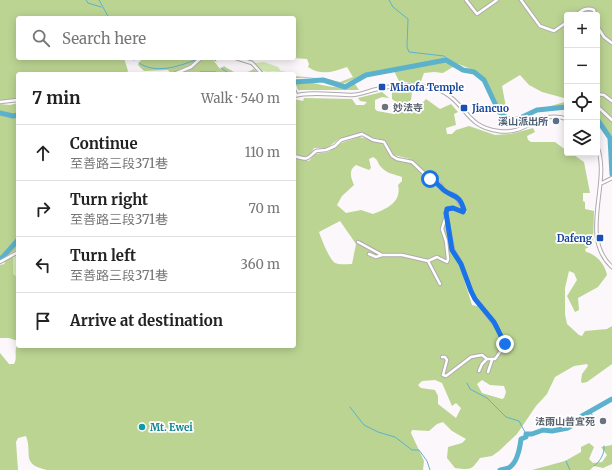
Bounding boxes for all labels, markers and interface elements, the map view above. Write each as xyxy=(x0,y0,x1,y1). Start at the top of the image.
map controls xyxy=(564,12,600,156)
button: + xyxy=(564,12,600,48)
search box xyxy=(16,16,296,60)
icon: search xyxy=(30,27,52,49)
text: Search here xyxy=(62,29,146,48)
button: − xyxy=(564,48,600,84)
place label: Miaofa Temple xyxy=(390,81,465,94)
marker: Miaofa Temple xyxy=(377,82,387,92)
button: locate xyxy=(564,84,600,120)
text: 7 min xyxy=(32,87,81,109)
text: Walk · 540 m xyxy=(201,90,280,107)
place label: 妙法寺 xyxy=(393,101,423,114)
marker: 妙法寺 xyxy=(380,102,390,112)
place label: Jiancuo xyxy=(471,102,509,115)
marker: Jiancuo xyxy=(459,103,469,113)
place label: 溪山派出所 xyxy=(498,115,548,128)
marker: 溪山派出所 xyxy=(551,116,561,126)
button: layers xyxy=(564,120,600,156)
text: Continue xyxy=(70,134,138,153)
icon: ahead xyxy=(32,142,54,164)
text: 110 m xyxy=(245,144,280,161)
text: 至善路三段371巷 xyxy=(70,155,168,172)
route start xyxy=(421,170,439,188)
text: Turn right xyxy=(70,190,148,209)
icon: right xyxy=(32,198,54,220)
text: 70 m xyxy=(249,200,280,217)
text: 至善路三段371巷 xyxy=(70,211,168,228)
place label: Dafeng xyxy=(557,232,593,245)
marker: Dafeng xyxy=(595,233,605,243)
text: Turn left xyxy=(70,246,136,265)
icon: left xyxy=(32,254,54,276)
text: 360 m xyxy=(241,256,280,273)
text: 至善路三段371巷 xyxy=(70,267,168,284)
icon: arrive xyxy=(32,310,54,332)
text: Arrive at destination xyxy=(70,311,223,330)
route end xyxy=(496,335,514,353)
place label: 法雨山普宜苑 xyxy=(535,415,595,428)
marker: 法雨山普宜苑 xyxy=(598,416,608,426)
place label: Mt. Ewei xyxy=(150,421,193,434)
marker: Mt. Ewei xyxy=(137,422,147,432)

